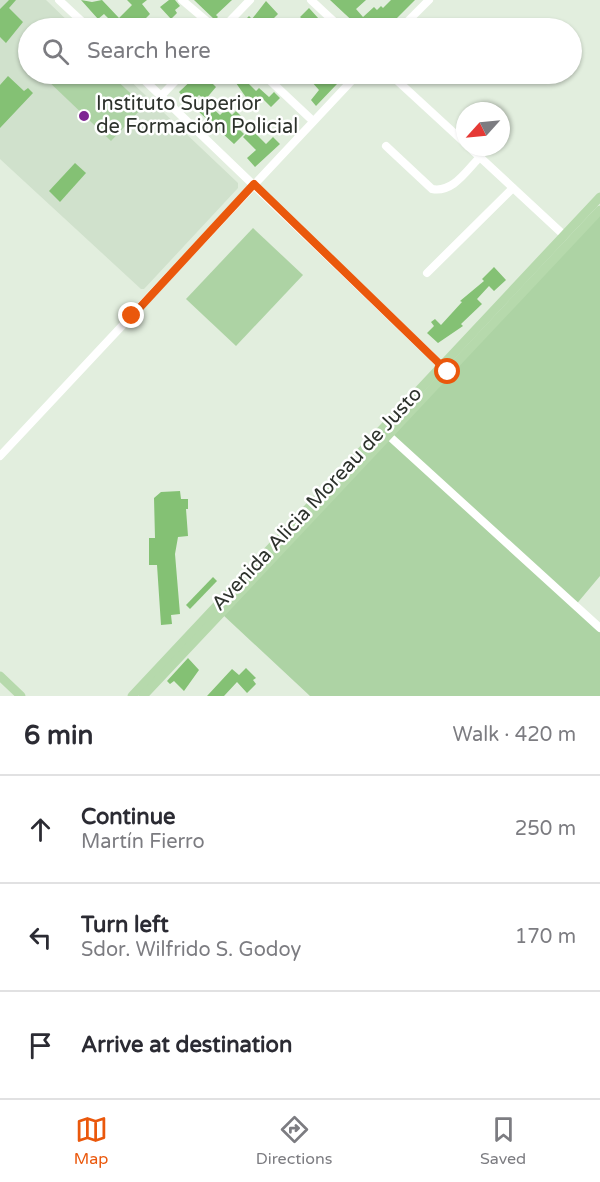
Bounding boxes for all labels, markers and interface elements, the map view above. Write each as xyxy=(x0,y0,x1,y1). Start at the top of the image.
search box xyxy=(18,18,582,84)
icon: search xyxy=(39,35,72,68)
text: Search here xyxy=(87,38,211,64)
place label: Instituto Superior de Formación Policial xyxy=(96,92,298,139)
north arrow xyxy=(456,102,510,156)
marker: Instituto Superior de Formación Policial xyxy=(77,109,91,123)
route end xyxy=(118,302,144,328)
route start xyxy=(434,358,460,384)
street label: Avenida Alicia Moreau de Justo xyxy=(207,382,427,616)
text: 6 min xyxy=(24,720,93,751)
text: Walk · 420 m xyxy=(453,723,576,747)
text: Continue xyxy=(81,804,176,830)
icon: ahead xyxy=(24,813,57,846)
text: 250 m xyxy=(515,817,576,841)
text: Martín Fierro xyxy=(81,830,205,854)
text: Turn left xyxy=(81,912,169,938)
icon: left xyxy=(24,921,57,954)
text: 170 m xyxy=(515,925,576,949)
text: Sdor. Wilfrido S. Godoy xyxy=(81,938,301,962)
icon: arrive xyxy=(24,1029,57,1062)
text: Arrive at destination xyxy=(81,1032,292,1058)
tab: Map xyxy=(74,1113,108,1169)
tab: Directions xyxy=(256,1113,332,1169)
tab: Saved xyxy=(480,1113,526,1169)

